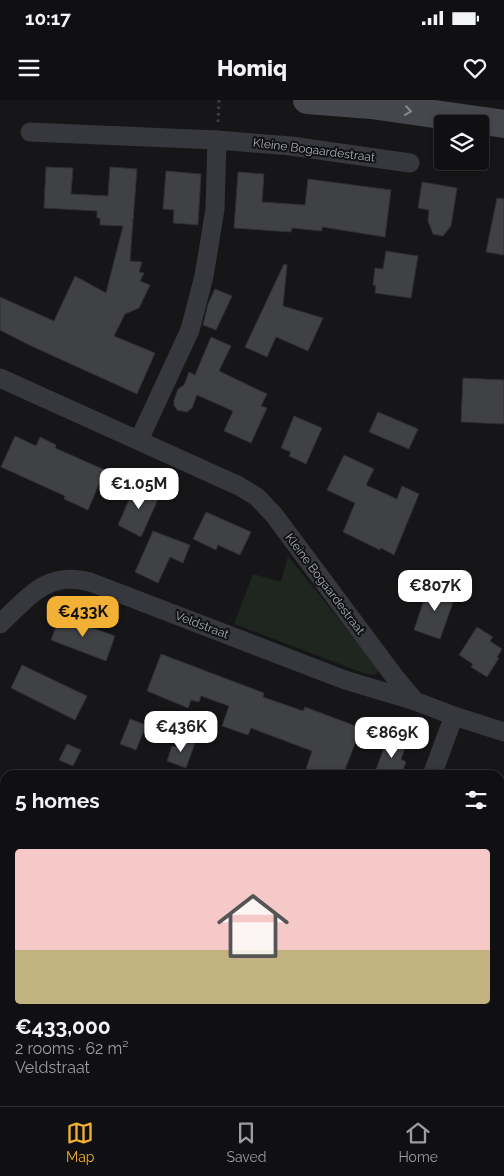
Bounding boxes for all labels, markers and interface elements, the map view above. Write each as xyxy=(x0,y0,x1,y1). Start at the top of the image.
text: 10:17 xyxy=(25,7,71,29)
icon: menu xyxy=(15,54,43,82)
icon: heart xyxy=(461,54,489,82)
text: Homiq xyxy=(217,55,287,81)
one-way arrow xyxy=(404,105,412,115)
map controls xyxy=(434,115,489,170)
button: layers xyxy=(434,115,489,170)
street label: Kleine Bogaardestraat xyxy=(252,136,376,164)
pin: €1.05M xyxy=(98,468,180,510)
text: €1.05M xyxy=(111,474,167,493)
street label: Kleine Bogaardestraat xyxy=(282,531,368,637)
pin: €807K xyxy=(400,570,470,612)
text: €807K xyxy=(409,576,461,595)
pin: €433K xyxy=(48,596,118,638)
text: €433K xyxy=(58,602,108,621)
street label: Veldstraat xyxy=(173,608,231,642)
pin: €436K xyxy=(146,710,216,753)
pin: €869K xyxy=(357,716,427,759)
text: €436K xyxy=(155,717,207,736)
text: €869K xyxy=(366,723,418,742)
icon: filters xyxy=(462,786,490,814)
text: 5 homes xyxy=(15,788,100,813)
icon: home xyxy=(208,881,298,971)
text: €433,000 xyxy=(15,1014,111,1039)
text: 2 rooms · 62 m² xyxy=(15,1039,128,1058)
text: Veldstraat xyxy=(15,1058,90,1077)
tab: Map xyxy=(66,1119,94,1165)
tab: Saved xyxy=(226,1119,266,1165)
tab: Home xyxy=(398,1119,438,1165)

